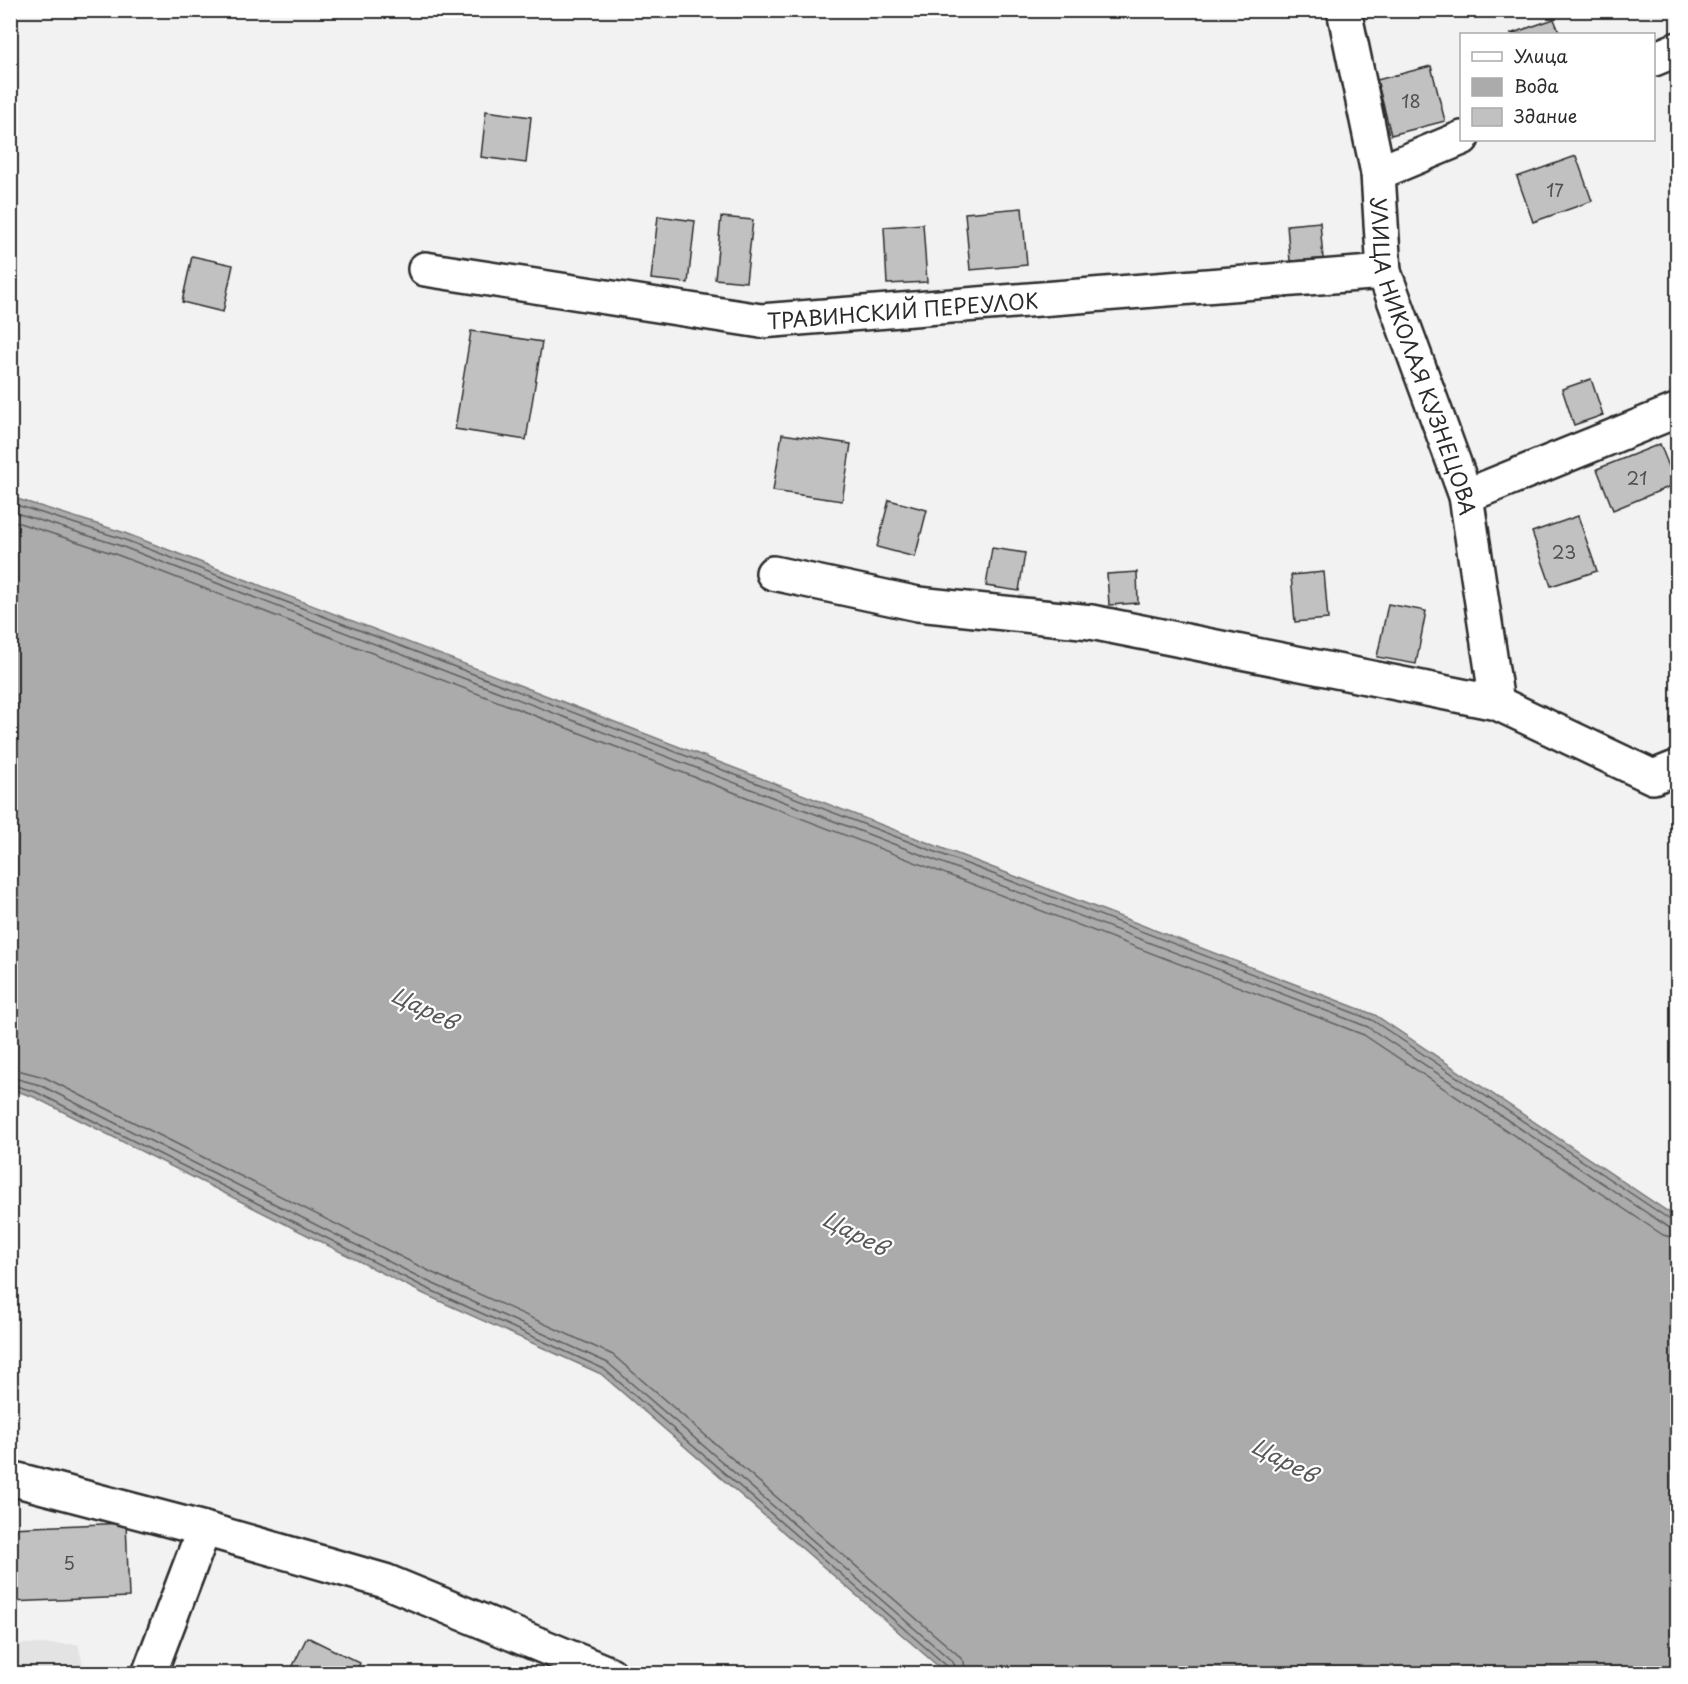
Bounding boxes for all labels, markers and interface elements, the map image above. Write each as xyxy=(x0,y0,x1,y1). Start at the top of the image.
legend xyxy=(1460,33,1655,141)
text: Улица xyxy=(1514,42,1568,69)
text: Вода xyxy=(1514,72,1559,99)
house number: 18 xyxy=(1401,87,1421,114)
text: Здание xyxy=(1514,102,1577,129)
house number: 17 xyxy=(1546,176,1564,203)
street label: УЛИЦА НИКОЛАЯ КУЗНЕЦОВА xyxy=(1363,196,1485,517)
street label: ТРАВИНСКИЙ ПЕРЕУЛОК xyxy=(766,283,1039,336)
house number: 21 xyxy=(1627,464,1647,491)
house number: 23 xyxy=(1552,538,1576,565)
water label: Царев xyxy=(386,977,467,1039)
water label: Царев xyxy=(817,1201,898,1265)
water label: Царев xyxy=(1246,1428,1327,1492)
house number: 5 xyxy=(63,1549,75,1576)

